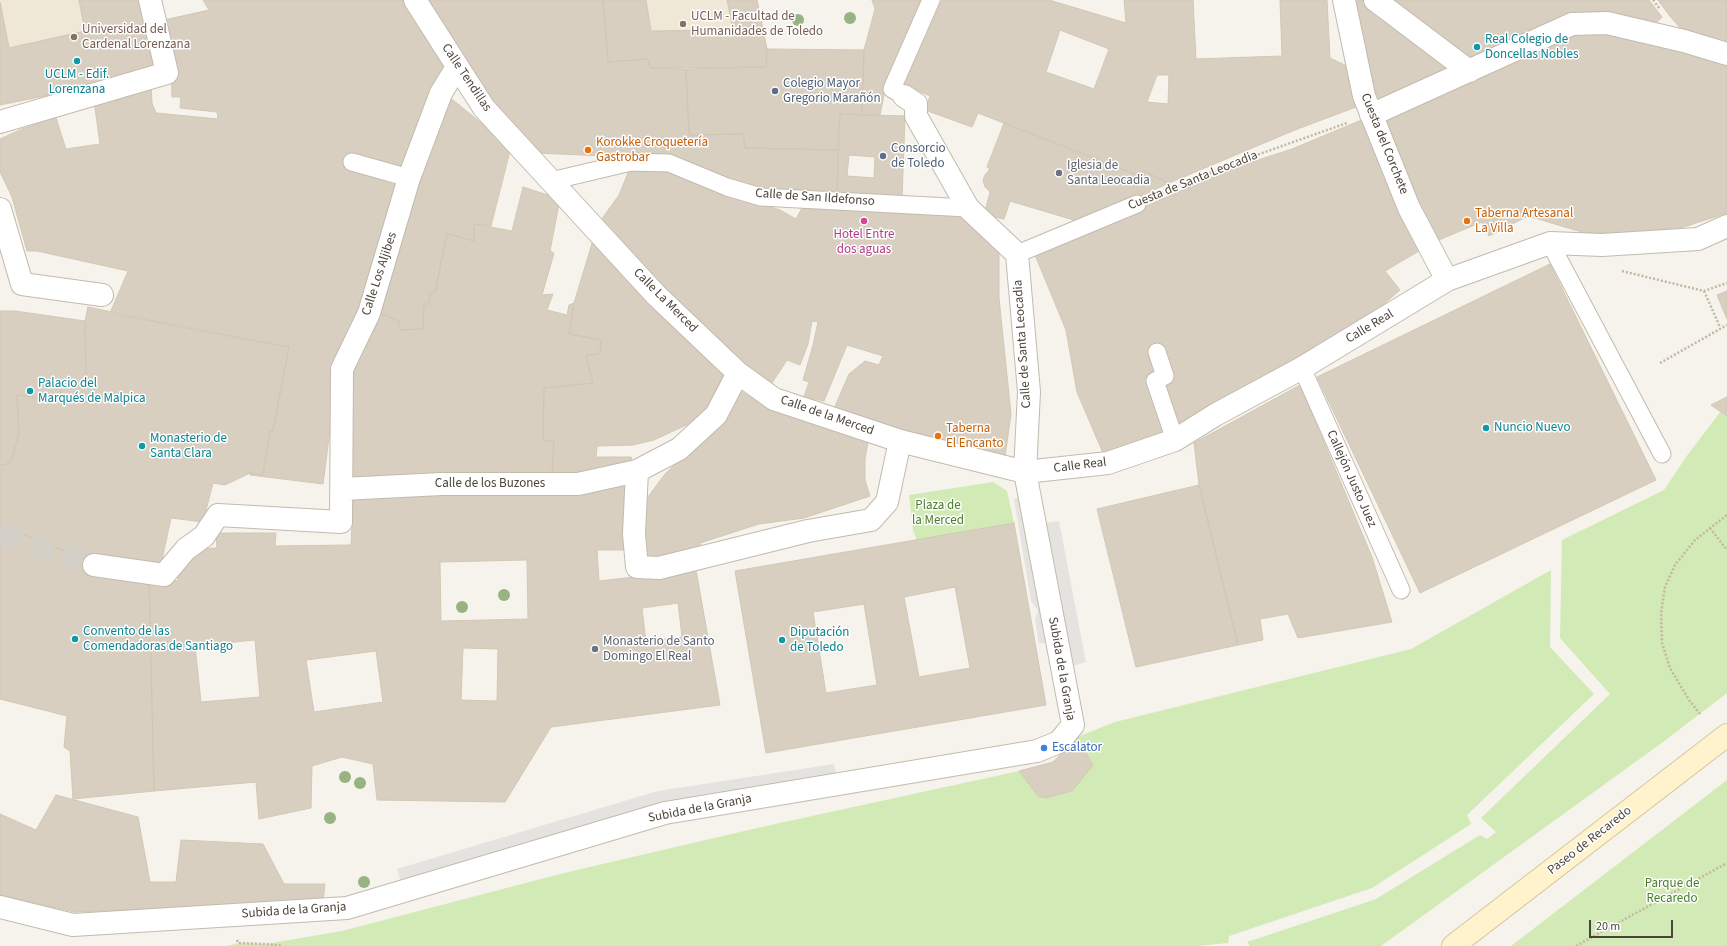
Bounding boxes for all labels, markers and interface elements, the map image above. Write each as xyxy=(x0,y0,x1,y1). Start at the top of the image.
place label: UCLM - Facultad de Humanidades de Toledo xyxy=(691,9,823,40)
marker: UCLM - Facultad de Humanidades de Toledo xyxy=(678,19,688,29)
place label: Universidad del Cardenal Lorenzana xyxy=(82,22,190,53)
marker: Universidad del Cardenal Lorenzana xyxy=(69,32,79,42)
place label: Real Colegio de Doncellas Nobles xyxy=(1485,32,1578,63)
street label: Calle Tendillas xyxy=(438,41,494,115)
marker: Real Colegio de Doncellas Nobles xyxy=(1472,42,1482,52)
marker: UCLM - Edif. Lorenzana xyxy=(72,56,82,66)
place label: UCLM - Edif. Lorenzana xyxy=(45,67,109,98)
place label: Colegio Mayor Gregorio Marañón xyxy=(783,76,881,107)
marker: Colegio Mayor Gregorio Marañón xyxy=(770,86,780,96)
street label: Cuesta del Corchete xyxy=(1357,91,1411,197)
place label: Korokke Croquetería Gastrobar xyxy=(596,135,708,166)
place label: Consorcio de Toledo xyxy=(891,141,946,172)
marker: Korokke Croquetería Gastrobar xyxy=(583,145,593,155)
street label: Cuesta de Santa Leocadia xyxy=(1126,148,1260,214)
marker: Consorcio de Toledo xyxy=(878,151,888,161)
place label: Iglesia de Santa Leocadia xyxy=(1067,158,1150,189)
marker: Iglesia de Santa Leocadia xyxy=(1054,168,1064,178)
street label: Calle de San Ildefonso xyxy=(755,186,875,210)
place label: Taberna Artesanal La Villa xyxy=(1475,206,1573,237)
marker: Hotel Entre dos aguas xyxy=(859,216,869,226)
marker: Taberna Artesanal La Villa xyxy=(1462,216,1472,226)
place label: Hotel Entre dos aguas xyxy=(833,227,895,258)
street label: Calle Los Aljibes xyxy=(359,230,401,318)
street label: Calle La Merced xyxy=(630,266,700,336)
street label: Calle de Santa Leocadia xyxy=(1011,279,1035,409)
street label: Calle Real xyxy=(1343,307,1397,347)
place label: Palacio del Marqués de Malpica xyxy=(38,376,146,407)
marker: Palacio del Marqués de Malpica xyxy=(25,386,35,396)
street label: Calle de la Merced xyxy=(778,393,876,439)
place label: Nuncio Nuevo xyxy=(1494,420,1570,436)
place label: Taberna El Encanto xyxy=(946,421,1003,452)
marker: Nuncio Nuevo xyxy=(1481,423,1491,433)
street label: Callejón Justo Juez xyxy=(1323,428,1379,530)
place label: Monasterio de Santa Clara xyxy=(150,431,227,462)
marker: Taberna El Encanto xyxy=(933,431,943,441)
marker: Monasterio de Santa Clara xyxy=(137,441,147,451)
street label: Calle Real xyxy=(1053,455,1107,477)
street label: Calle de los Buzones xyxy=(435,476,545,492)
park label: Plaza de la Merced xyxy=(912,498,964,529)
street label: Subida de la Granja xyxy=(1044,616,1078,722)
place label: Convento de las Comendadoras de Santiago xyxy=(83,624,233,655)
place label: Diputación de Toledo xyxy=(790,625,849,656)
marker: Convento de las Comendadoras de Santiago xyxy=(70,634,80,644)
place label: Monasterio de Santo Domingo El Real xyxy=(603,634,714,665)
marker: Diputación de Toledo xyxy=(777,635,787,645)
marker: Monasterio de Santo Domingo El Real xyxy=(590,644,600,654)
place label: Escalator xyxy=(1052,740,1102,756)
marker: Escalator xyxy=(1039,743,1049,753)
street label: Subida de la Granja xyxy=(647,791,753,827)
street label: Paseo de Recaredo xyxy=(1545,803,1635,879)
park label: Parque de Recaredo xyxy=(1645,876,1699,907)
street label: Subida de la Granja xyxy=(241,900,347,922)
scale bar xyxy=(1591,912,1675,938)
text: 20 m xyxy=(1596,918,1620,935)

